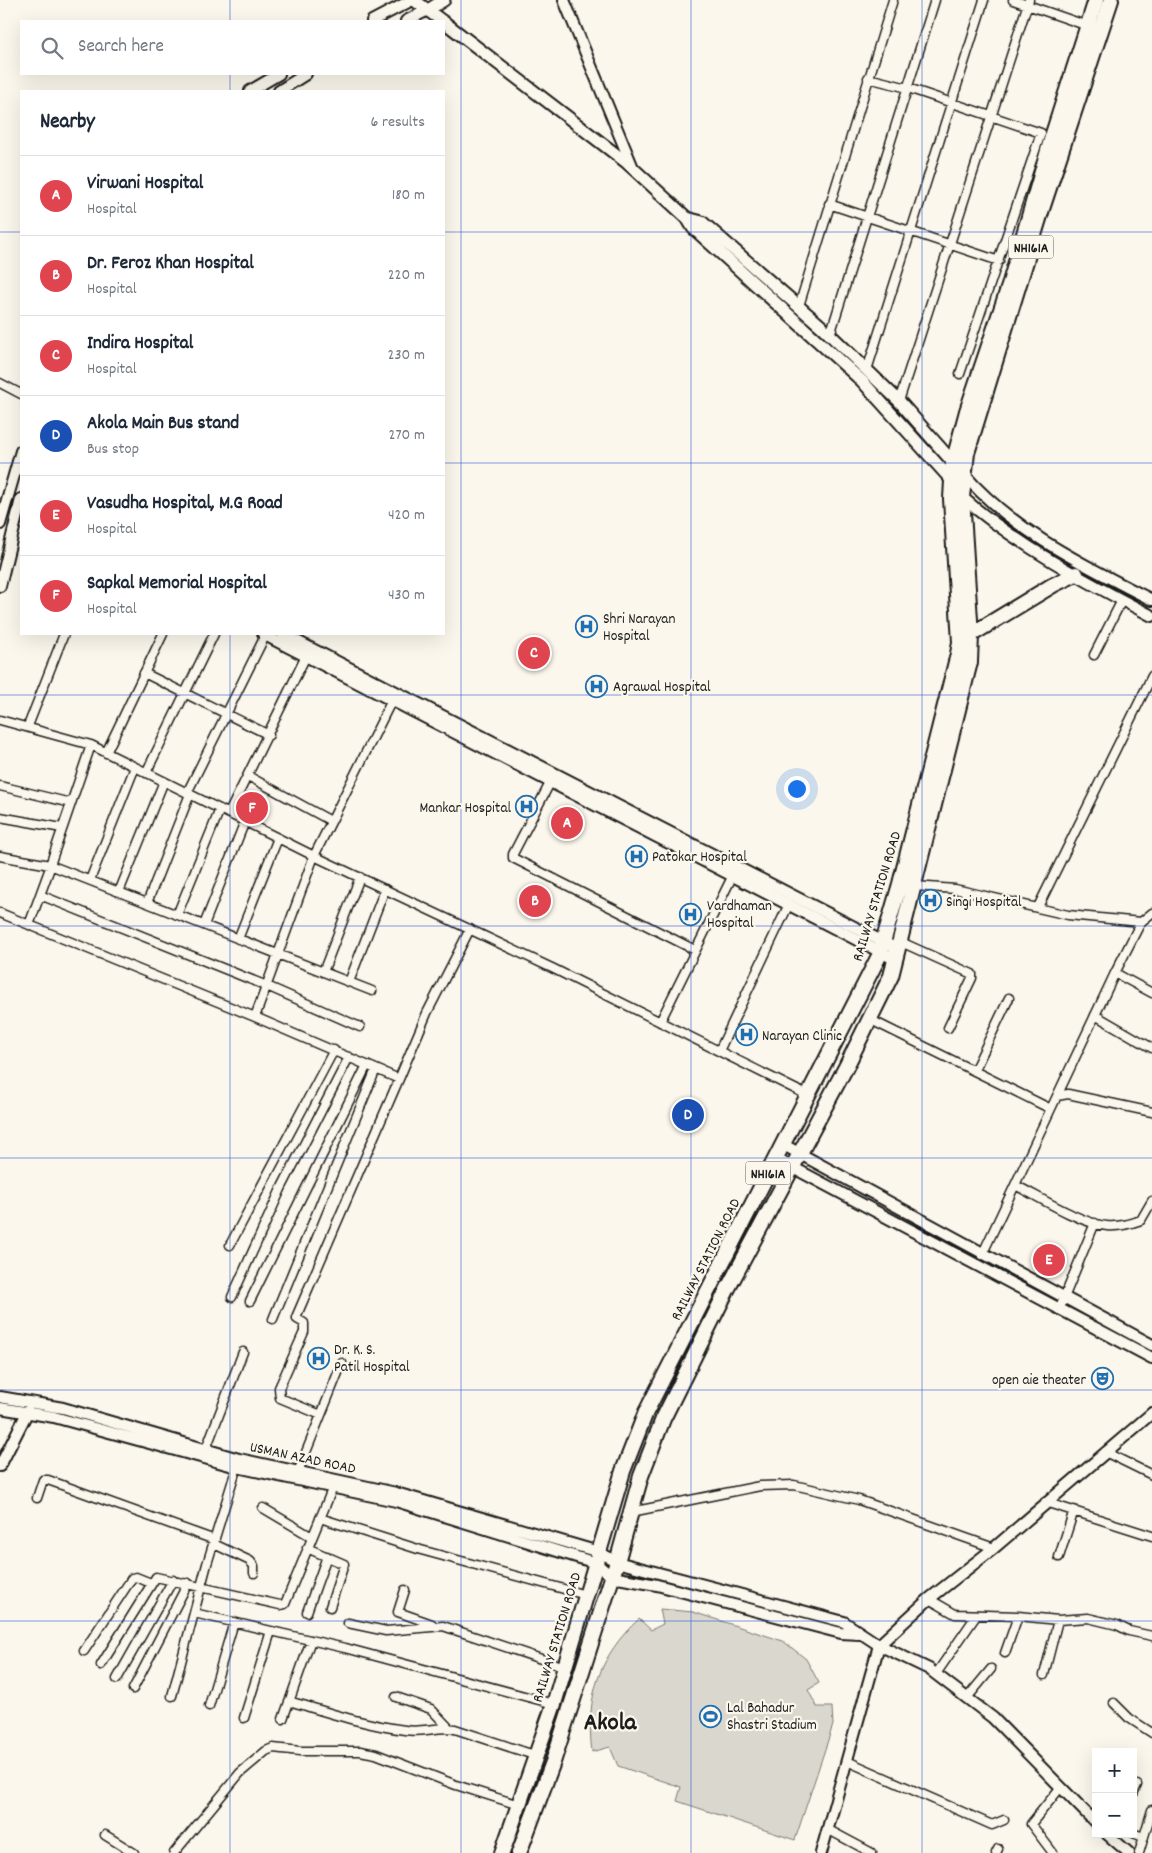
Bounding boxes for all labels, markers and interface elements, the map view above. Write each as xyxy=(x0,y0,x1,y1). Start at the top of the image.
search box xyxy=(20,20,445,75)
icon: search xyxy=(38,34,66,62)
text: Search here xyxy=(78,34,164,61)
text: Nearby xyxy=(40,108,95,138)
text: 6 results xyxy=(370,111,425,134)
text: Virwani Hospital xyxy=(87,171,203,198)
text: A xyxy=(52,184,60,207)
text: 180 m xyxy=(392,184,425,207)
text: Hospital xyxy=(87,198,137,221)
road number: NH161A xyxy=(1008,236,1054,258)
text: Dr. Feroz Khan Hospital xyxy=(87,251,254,278)
text: B xyxy=(52,264,60,287)
text: 220 m xyxy=(388,264,425,287)
text: Hospital xyxy=(87,278,137,301)
text: Indira Hospital xyxy=(87,331,193,358)
text: C xyxy=(52,344,60,367)
text: 230 m xyxy=(388,344,425,367)
text: Hospital xyxy=(87,358,137,381)
text: Akola Main Bus stand xyxy=(87,411,239,438)
text: D xyxy=(52,424,60,447)
text: 270 m xyxy=(389,424,425,447)
text: Bus stop xyxy=(87,438,139,461)
text: Vasudha Hospital, M.G Road xyxy=(87,491,283,518)
text: E xyxy=(52,504,60,527)
text: 420 m xyxy=(388,504,425,527)
text: Hospital xyxy=(87,518,137,541)
text: Sapkal Memorial Hospital xyxy=(87,571,267,598)
text: F xyxy=(52,584,60,607)
text: 430 m xyxy=(388,584,425,607)
text: Hospital xyxy=(87,598,137,621)
place label: Shri Narayan Hospital xyxy=(603,609,675,648)
hospital icon: Shri Narayan Hospital xyxy=(575,615,599,639)
pin: C xyxy=(518,634,550,672)
hospital icon: Agrawal Hospital xyxy=(585,674,609,698)
place label: Agrawal Hospital xyxy=(613,677,711,699)
your location xyxy=(784,776,810,802)
pin: F xyxy=(236,789,268,827)
hospital icon: Mankar Hospital xyxy=(515,795,539,819)
place label: Mankar Hospital xyxy=(420,798,511,820)
pin: A xyxy=(551,804,583,842)
street label: RAILWAY STATION ROAD xyxy=(848,829,908,964)
hospital icon: Patokar Hospital xyxy=(624,844,648,868)
place label: Patokar Hospital xyxy=(652,847,747,869)
pin: B xyxy=(519,882,551,920)
hospital icon: Singi Hospital xyxy=(918,889,942,913)
place label: Singi Hospital xyxy=(946,892,1022,914)
place label: Vardhaman Hospital xyxy=(707,896,772,935)
hospital icon: Vardhaman Hospital xyxy=(679,902,703,926)
hospital icon: Narayan Clinic xyxy=(734,1023,758,1047)
place label: Narayan Clinic xyxy=(762,1026,842,1048)
pin: D xyxy=(672,1096,704,1134)
road number: NH161A xyxy=(746,1162,790,1184)
street label: RAILWAY STATION ROAD xyxy=(666,1195,747,1325)
pin: E xyxy=(1033,1241,1065,1279)
place label: Dr. K. S. Patil Hospital xyxy=(334,1340,410,1379)
hospital icon: Dr. K. S. Patil Hospital xyxy=(306,1346,330,1370)
theatre icon: open aie theater xyxy=(1090,1367,1114,1391)
place label: open aie theater xyxy=(992,1370,1086,1392)
street label: USMAN AZAD ROAD xyxy=(248,1437,358,1481)
street label: RAILWAY STATION ROAD xyxy=(528,1570,588,1705)
place label: Lal Bahadur Shastri Stadium xyxy=(727,1698,817,1737)
sports icon: Lal Bahadur Shastri Stadium xyxy=(699,1704,723,1728)
district label: Akola xyxy=(584,1706,638,1742)
map controls xyxy=(1092,1748,1137,1838)
button: + xyxy=(1092,1748,1137,1793)
button: − xyxy=(1092,1793,1137,1838)

